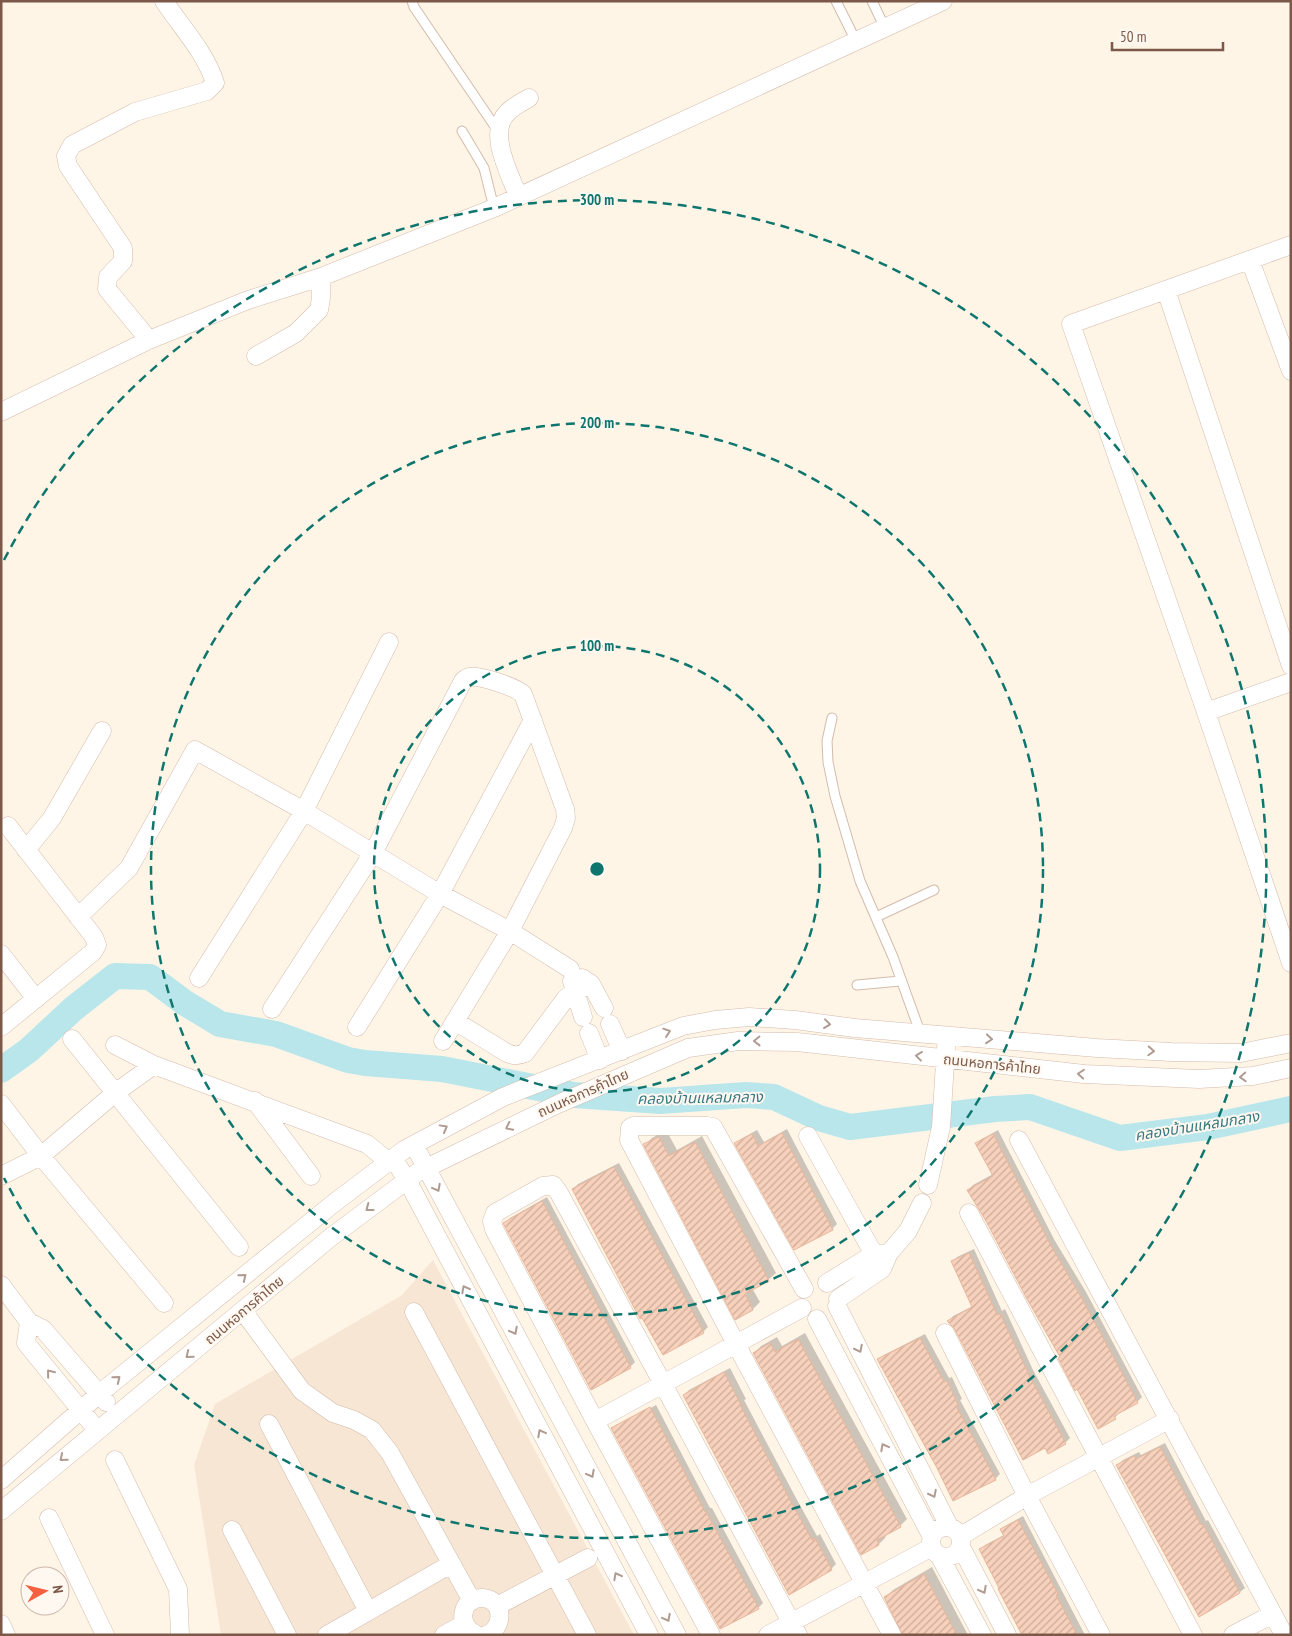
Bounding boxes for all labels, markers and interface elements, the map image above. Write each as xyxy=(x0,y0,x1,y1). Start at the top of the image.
scale bar xyxy=(1112,20,1223,52)
text: 50 m xyxy=(1120,27,1146,46)
text: 300 m xyxy=(580,190,614,209)
text: 200 m xyxy=(580,413,614,432)
text: 100 m xyxy=(580,636,614,655)
centre of rings xyxy=(588,860,606,878)
one-way arrow xyxy=(824,1018,832,1029)
one-way arrow xyxy=(662,1027,671,1037)
one-way arrow xyxy=(986,1033,994,1044)
one-way arrow xyxy=(753,1035,761,1046)
one-way arrow xyxy=(1148,1045,1156,1056)
street label: ถนนหอการค้าไทย xyxy=(942,1050,1042,1078)
one-way arrow xyxy=(915,1051,923,1062)
street label: ถนนหอการค้าไทย xyxy=(535,1065,631,1121)
one-way arrow xyxy=(1076,1069,1084,1080)
one-way arrow xyxy=(1239,1071,1247,1082)
water label: คลองบ้านแหลมกลาง xyxy=(637,1087,764,1108)
water label: คลองบ้านแหลมกลาง xyxy=(1133,1106,1261,1145)
one-way arrow xyxy=(505,1121,514,1131)
one-way arrow xyxy=(439,1125,448,1135)
one-way arrow xyxy=(431,1182,441,1191)
one-way arrow xyxy=(366,1203,375,1211)
street label: ถนนหอการค้าไทย xyxy=(201,1272,287,1348)
one-way arrow xyxy=(237,1274,246,1282)
one-way arrow xyxy=(461,1285,471,1294)
one-way arrow xyxy=(508,1326,518,1335)
one-way arrow xyxy=(853,1344,863,1353)
one-way arrow xyxy=(185,1349,194,1358)
one-way arrow xyxy=(48,1370,56,1379)
one-way arrow xyxy=(111,1376,120,1384)
one-way arrow xyxy=(537,1429,547,1438)
one-way arrow xyxy=(881,1443,891,1452)
one-way arrow xyxy=(60,1453,69,1462)
one-way arrow xyxy=(585,1469,595,1478)
one-way arrow xyxy=(926,1489,937,1498)
north arrow xyxy=(20,1566,70,1616)
one-way arrow xyxy=(614,1573,624,1582)
text: N xyxy=(48,1584,67,1594)
one-way arrow xyxy=(977,1585,987,1594)
one-way arrow xyxy=(661,1612,671,1621)

